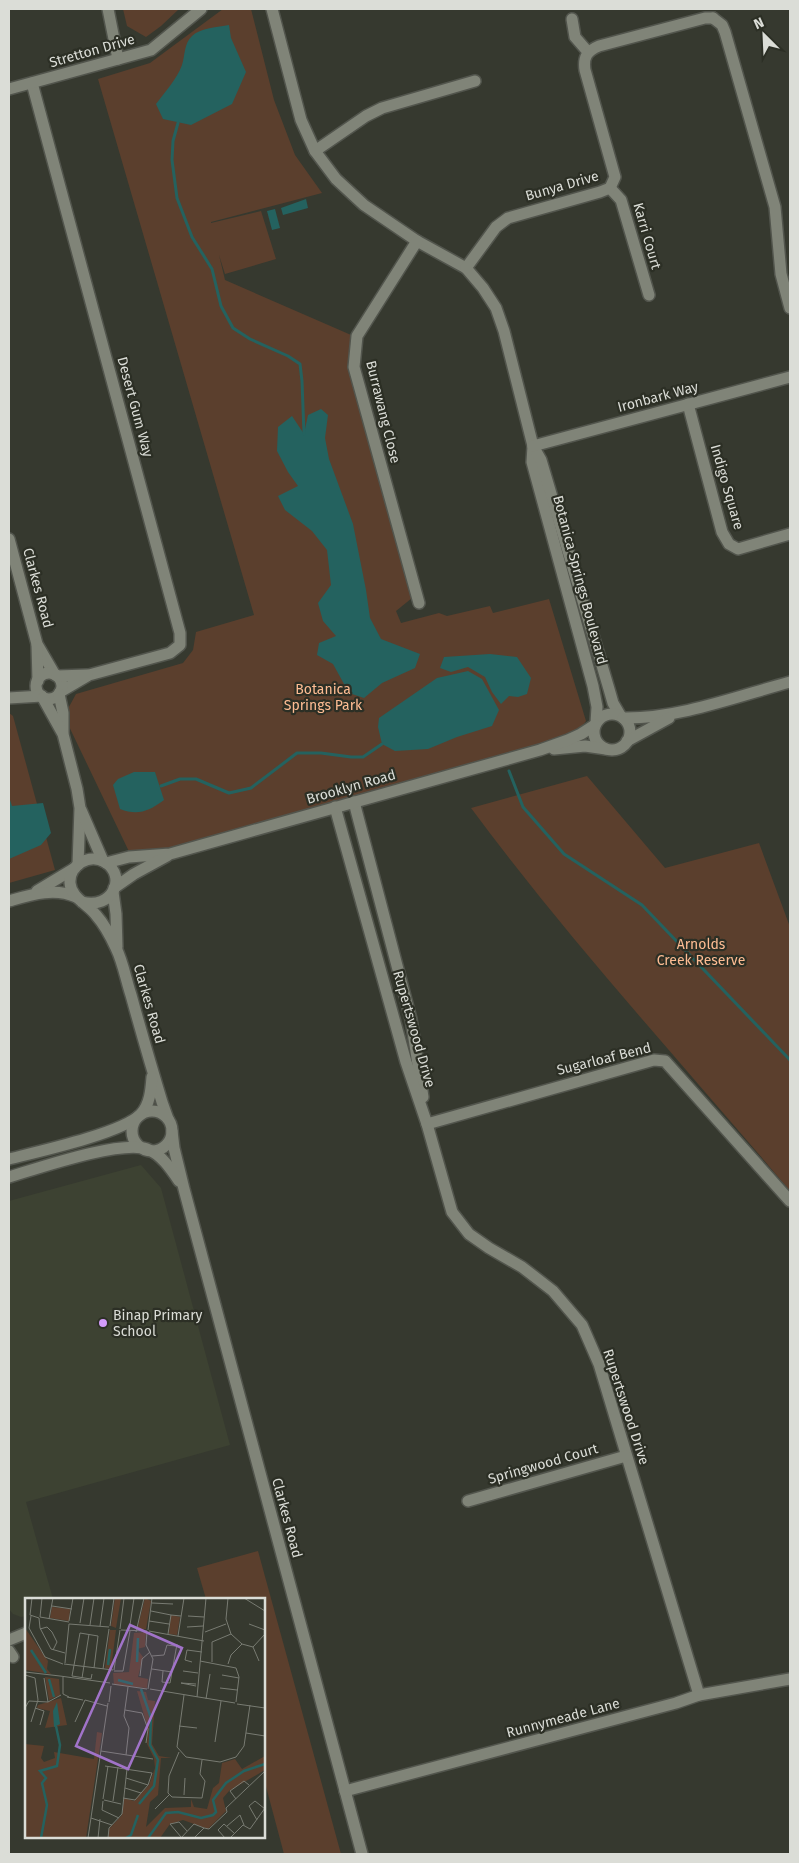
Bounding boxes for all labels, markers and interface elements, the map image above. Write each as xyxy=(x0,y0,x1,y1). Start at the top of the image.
north arrow xyxy=(739,10,789,60)
text: N xyxy=(751,14,767,33)
street label: Stretton Drive xyxy=(47,31,137,71)
street label: Bunya Drive xyxy=(523,167,601,205)
street label: Karri Court xyxy=(629,201,665,272)
street label: Desert Gum Way xyxy=(113,355,157,459)
street label: Burrawang Close xyxy=(362,359,404,465)
street label: Ironbark Way xyxy=(616,378,700,416)
street label: Indigo Square xyxy=(707,442,747,532)
street label: Botanica Springs Boulevard xyxy=(549,494,611,666)
street label: Clarkes Road xyxy=(19,546,57,630)
park label: Botanica Springs Park xyxy=(284,681,363,714)
street label: Brooklyn Road xyxy=(304,766,398,808)
park label: Arnolds Creek Reserve xyxy=(657,936,745,969)
street label: Clarkes Road xyxy=(130,962,168,1046)
street label: Rupertswood Drive xyxy=(389,969,439,1089)
street label: Sugarloaf Bend xyxy=(555,1039,653,1079)
place label: Binap Primary School xyxy=(113,1307,203,1340)
marker: Binap Primary School xyxy=(97,1317,109,1329)
street label: Rupertswood Drive xyxy=(599,1347,653,1467)
street label: Springwood Court xyxy=(486,1440,601,1488)
street label: Clarkes Road xyxy=(268,1476,306,1560)
inset map xyxy=(25,1598,265,1838)
street label: Runnymeade Lane xyxy=(504,1695,622,1741)

